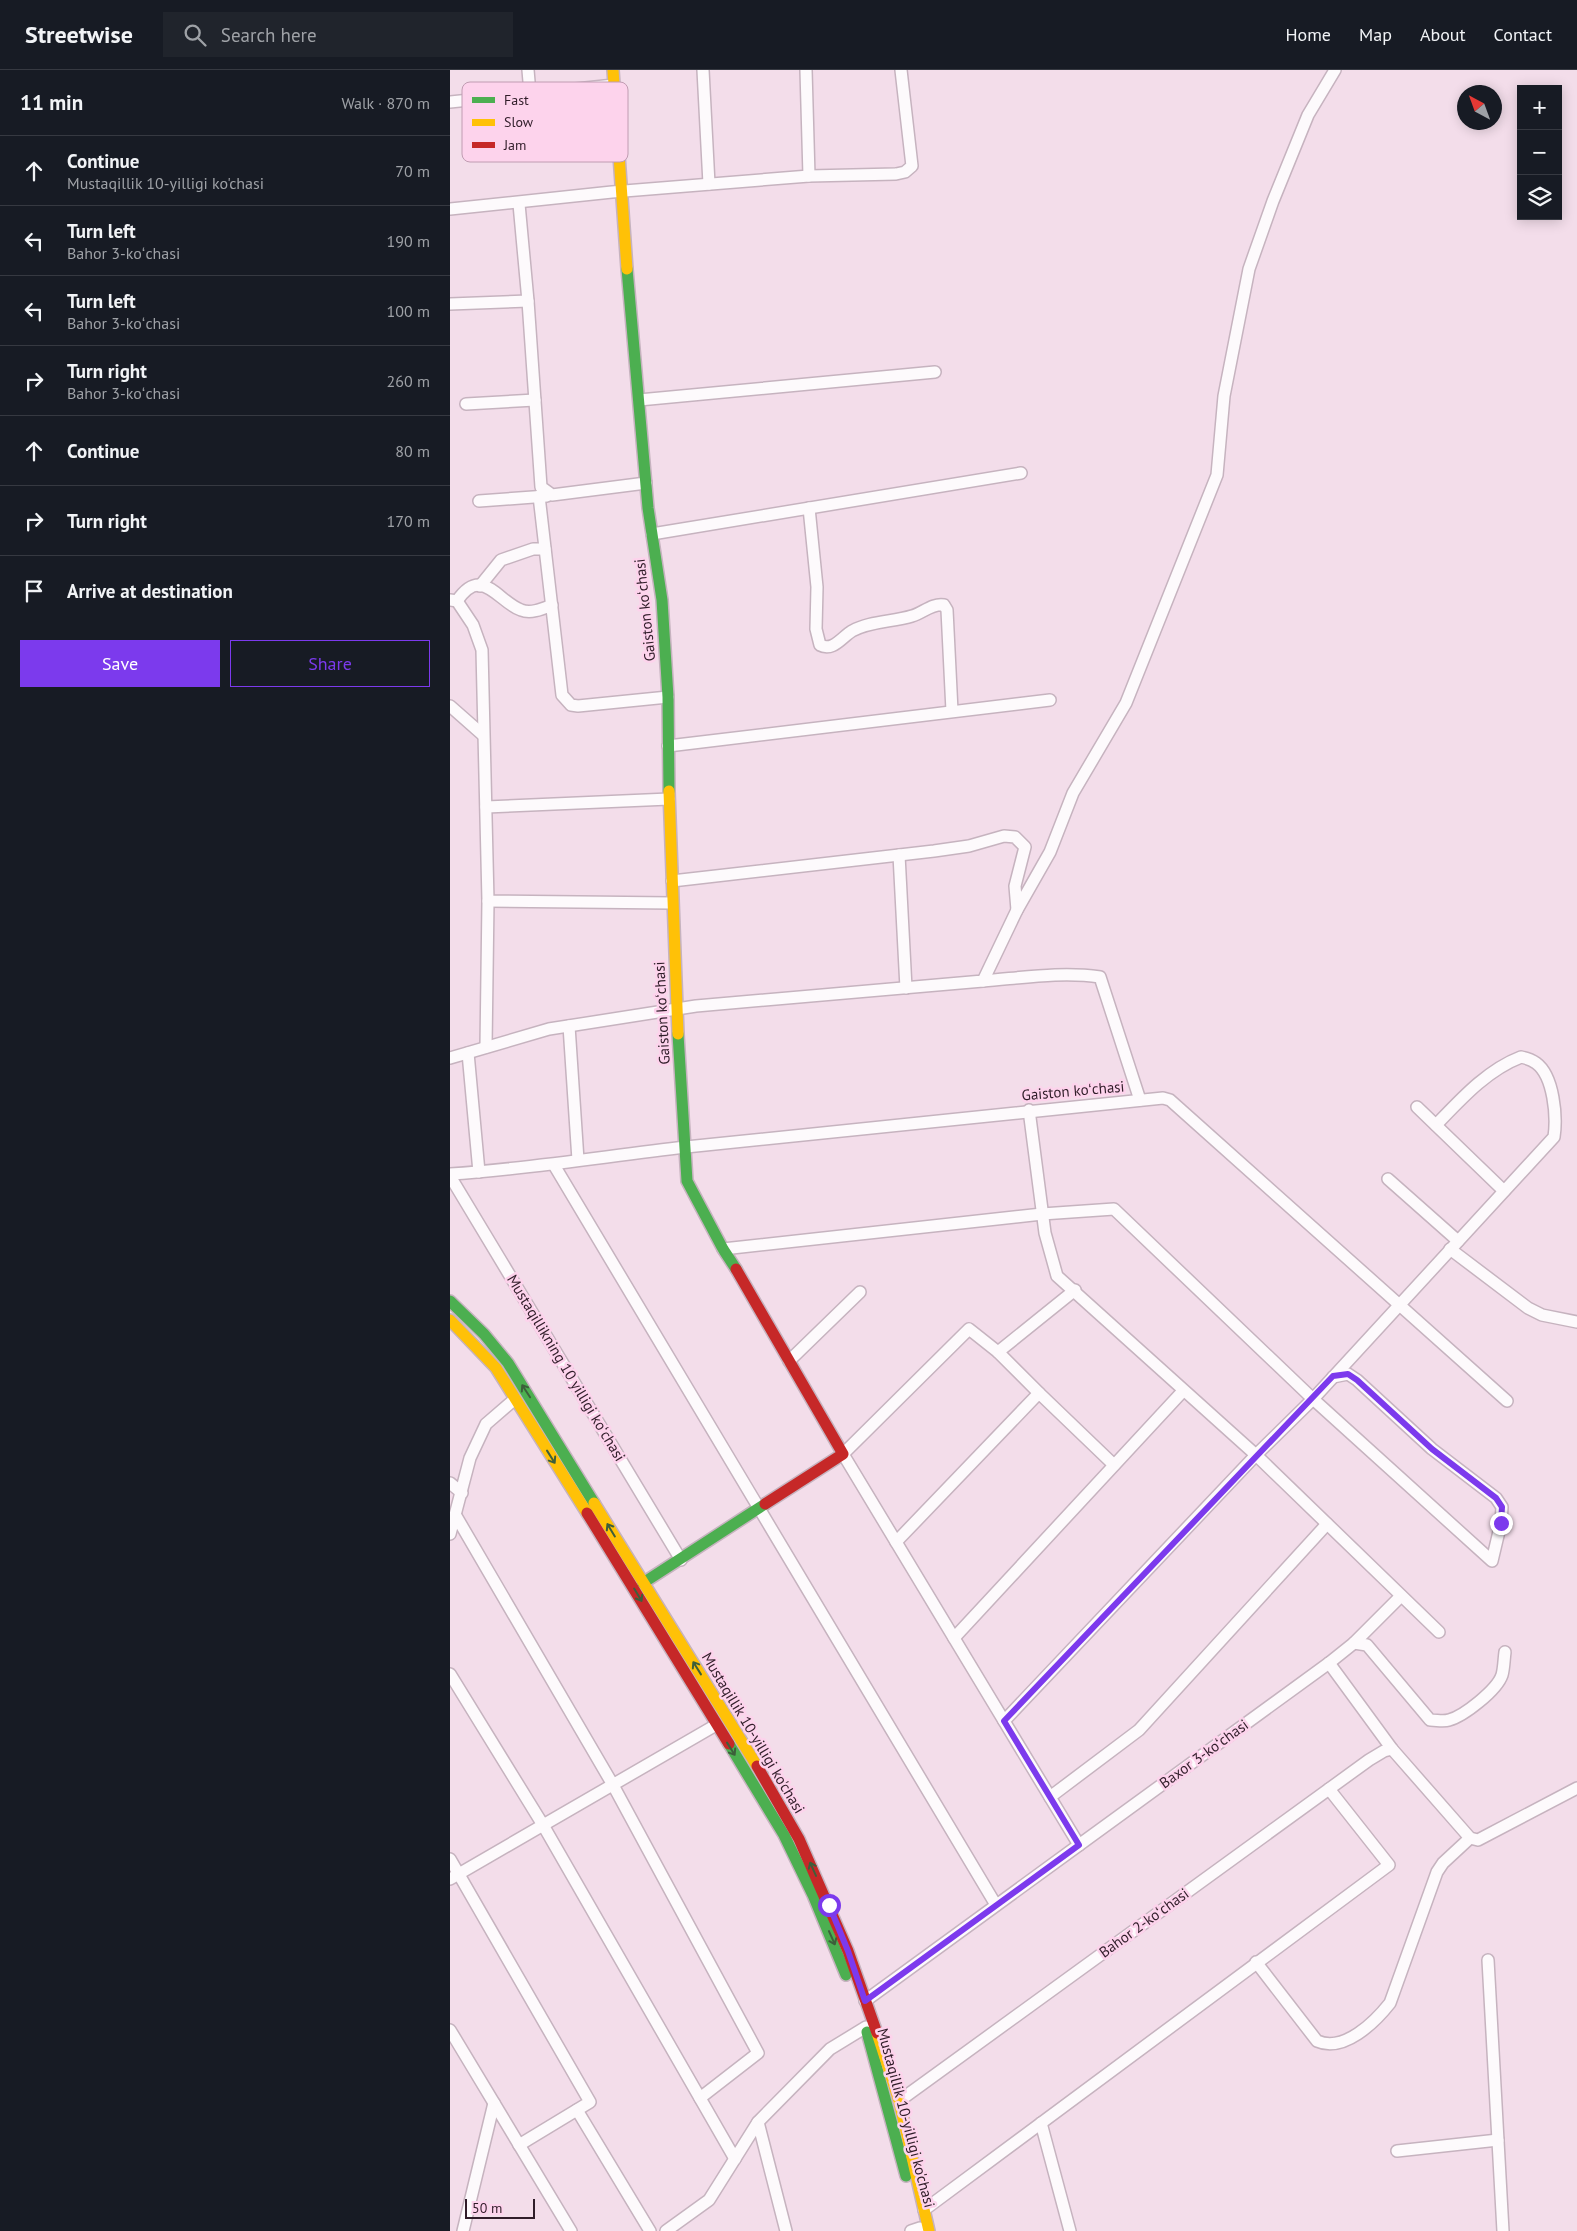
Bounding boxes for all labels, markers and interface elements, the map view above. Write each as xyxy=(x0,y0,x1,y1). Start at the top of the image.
search box xyxy=(163,12,513,57)
text: Streetwise xyxy=(25,19,133,50)
icon: search xyxy=(181,21,209,49)
text: Search here xyxy=(221,23,317,47)
text: Home xyxy=(1285,23,1331,46)
text: Map xyxy=(1359,23,1392,46)
text: About xyxy=(1420,23,1466,46)
text: Contact xyxy=(1494,23,1552,46)
legend xyxy=(462,82,628,162)
north arrow xyxy=(1457,85,1502,130)
map controls xyxy=(1517,85,1562,220)
button: + xyxy=(1517,85,1562,130)
text: 11 min xyxy=(20,89,83,116)
text: Fast xyxy=(504,91,529,109)
text: Walk · 870 m xyxy=(341,93,430,113)
text: Slow xyxy=(504,113,534,131)
button: − xyxy=(1517,130,1562,175)
text: Jam xyxy=(503,136,526,154)
text: Continue xyxy=(67,149,139,173)
icon: ahead xyxy=(20,157,48,185)
text: 70 m xyxy=(395,161,430,181)
text: Mustaqillik 10-yilligi ko'chasi xyxy=(67,173,264,193)
button: layers xyxy=(1517,175,1562,220)
text: Turn left xyxy=(67,219,136,243)
icon: left xyxy=(20,227,48,255)
text: 190 m xyxy=(387,231,430,251)
text: Bahor 3-koʻchasi xyxy=(67,243,180,263)
text: Turn left xyxy=(67,289,136,313)
icon: left xyxy=(20,297,48,325)
text: 100 m xyxy=(387,301,430,321)
text: Bahor 3-koʻchasi xyxy=(67,313,180,333)
text: Turn right xyxy=(67,359,147,383)
icon: right xyxy=(20,367,48,395)
text: 260 m xyxy=(387,371,430,391)
text: Bahor 3-koʻchasi xyxy=(67,383,180,403)
icon: ahead xyxy=(20,437,48,465)
text: Continue xyxy=(67,439,139,463)
text: 80 m xyxy=(395,441,430,461)
icon: right xyxy=(20,507,48,535)
text: Turn right xyxy=(67,509,147,533)
text: 170 m xyxy=(387,511,430,531)
street label: Gaiston koʻchasi xyxy=(630,558,659,662)
icon: arrive xyxy=(20,577,48,605)
text: Arrive at destination xyxy=(67,579,233,603)
button: Save xyxy=(20,640,220,687)
button: Share xyxy=(230,640,430,687)
street label: Gaiston koʻchasi xyxy=(649,961,674,1065)
street label: Gaiston koʻchasi xyxy=(1021,1077,1125,1104)
street label: Mustaqillikning 10 yilligi koʻchasi xyxy=(503,1271,630,1465)
one-way arrow xyxy=(521,1384,531,1398)
one-way arrow xyxy=(546,1450,557,1464)
route end xyxy=(1490,1512,1513,1535)
one-way arrow xyxy=(605,1523,615,1537)
one-way arrow xyxy=(633,1587,643,1601)
street label: Mustaqillik 10-yilligi ko'chasi xyxy=(698,1649,809,1817)
one-way arrow xyxy=(691,1661,701,1675)
street label: Baxor 3-koʻchasi xyxy=(1155,1715,1252,1792)
one-way arrow xyxy=(726,1741,736,1755)
one-way arrow xyxy=(807,1862,817,1877)
street label: Bahor 2-koʻchasi xyxy=(1095,1884,1192,1962)
route start xyxy=(818,1894,841,1917)
one-way arrow xyxy=(827,1930,837,1945)
street label: Mustaqillik 10-yilligi ko'chasi xyxy=(873,2026,940,2210)
scale bar xyxy=(465,2196,535,2219)
text: 50 m xyxy=(472,2199,502,2217)

